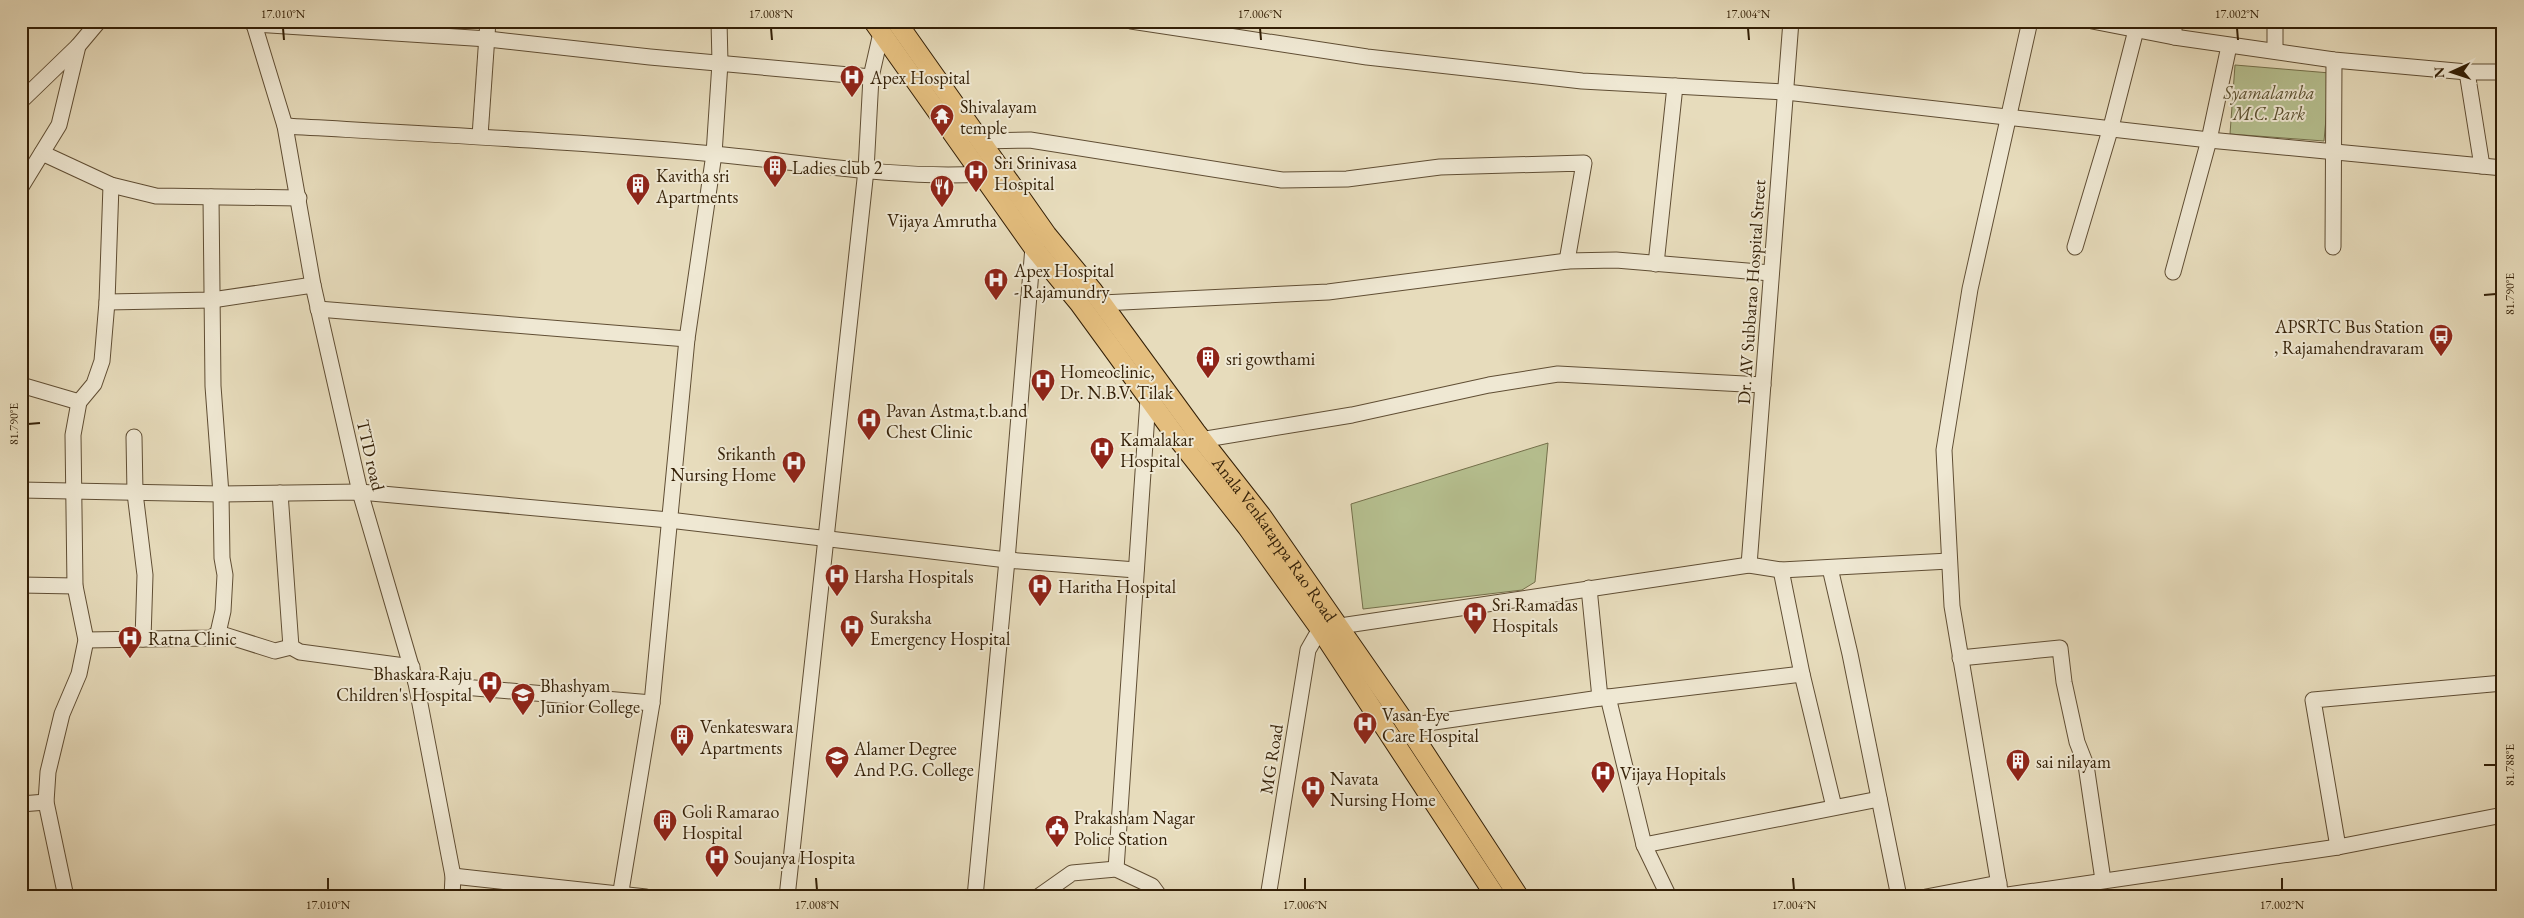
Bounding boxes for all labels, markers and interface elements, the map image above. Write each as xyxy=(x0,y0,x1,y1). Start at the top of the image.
text: 17.010°N xyxy=(261,6,306,22)
text: 17.008°N xyxy=(749,6,794,22)
text: 17.006°N xyxy=(1238,6,1283,22)
text: 17.004°N xyxy=(1726,6,1771,22)
text: 17.002°N xyxy=(2215,6,2260,22)
north arrow xyxy=(2426,48,2476,98)
hospital icon: Apex Hospital xyxy=(839,64,865,98)
place label: Apex Hospital xyxy=(869,66,970,89)
text: N xyxy=(2430,66,2448,79)
park label: Syamalamba M.C. Park xyxy=(2222,81,2315,125)
place label: Shivalayam temple xyxy=(960,95,1037,139)
temple icon: Shivalayam temple xyxy=(929,103,955,137)
place label: Sri Srinivasa Hospital xyxy=(994,151,1078,195)
building icon: Ladies club 2 xyxy=(762,154,788,188)
place label: Ladies club 2 xyxy=(792,156,883,179)
hospital icon: Sri Srinivasa Hospital xyxy=(963,159,989,193)
place label: Kavitha sri Apartments xyxy=(655,164,738,208)
building icon: Kavitha sri Apartments xyxy=(625,172,651,206)
restaurant icon: Vijaya Amrutha xyxy=(929,174,955,208)
street label: Dr. AV Subbarao Hospital Street xyxy=(1732,179,1770,405)
place label: Vijaya Amrutha xyxy=(887,209,998,232)
place label: Apex Hospital - Rajamundry xyxy=(1013,259,1114,303)
hospital icon: Apex Hospital - Rajamundry xyxy=(983,267,1009,301)
text: 81.790°E xyxy=(2502,273,2518,315)
place label: APSRTC Bus Station , Rajamahendravaram xyxy=(2274,315,2424,359)
bus stop icon: APSRTC Bus Station , Rajamahendravaram xyxy=(2428,323,2454,357)
building icon: sri gowthami xyxy=(1195,345,1221,379)
place label: sri gowthami xyxy=(1226,347,1316,370)
place label: Homeoclinic, Dr. N.B.V. Tilak xyxy=(1060,360,1174,404)
hospital icon: Homeoclinic, Dr. N.B.V. Tilak xyxy=(1030,368,1056,402)
place label: Pavan Astma,t.b.and Chest Clinic xyxy=(886,399,1028,443)
text: 81.790°E xyxy=(6,403,22,445)
hospital icon: Pavan Astma,t.b.and Chest Clinic xyxy=(856,407,882,441)
street label: TTD road xyxy=(352,417,391,494)
place label: Kamalakar Hospital xyxy=(1120,428,1194,472)
hospital icon: Kamalakar Hospital xyxy=(1089,436,1115,470)
place label: Srikanth Nursing Home xyxy=(671,442,776,486)
hospital icon: Srikanth Nursing Home xyxy=(781,450,807,484)
street label: Anala Venkatappa Rao Road xyxy=(1207,450,1343,627)
hospital icon: Harsha Hospitals xyxy=(824,563,850,597)
place label: Harsha Hospitals xyxy=(854,565,974,588)
hospital icon: Haritha Hospital xyxy=(1027,573,1053,607)
place label: Haritha Hospital xyxy=(1058,575,1176,598)
place label: Sri Ramadas Hospitals xyxy=(1492,593,1578,637)
hospital icon: Sri Ramadas Hospitals xyxy=(1462,601,1488,635)
place label: Suraksha Emergency Hospital xyxy=(870,606,1010,650)
hospital icon: Suraksha Emergency Hospital xyxy=(839,614,865,648)
hospital icon: Ratna Clinic xyxy=(117,625,143,659)
place label: Ratna Clinic xyxy=(148,627,237,650)
place label: Bhaskara Raju Children's Hospital xyxy=(336,662,473,706)
hospital icon: Bhaskara Raju Children's Hospital xyxy=(477,670,503,704)
place label: Bhashyam Junior College xyxy=(538,674,640,718)
school or university icon: Bhashyam Junior College xyxy=(510,682,536,716)
place label: Vasan Eye Care Hospital xyxy=(1382,703,1479,747)
hospital icon: Vasan Eye Care Hospital xyxy=(1352,711,1378,745)
place label: Venkateswara Apartments xyxy=(699,715,794,759)
street label: MG Road xyxy=(1254,721,1288,796)
building icon: Venkateswara Apartments xyxy=(669,723,695,757)
place label: Alamer Degree And P.G. College xyxy=(853,737,974,781)
text: 81.788°E xyxy=(2502,744,2518,786)
school or university icon: Alamer Degree And P.G. College xyxy=(824,745,850,779)
building icon: sai nilayam xyxy=(2005,748,2031,782)
place label: sai nilayam xyxy=(2036,750,2111,773)
hospital icon: Vijaya Hopitals xyxy=(1590,760,1616,794)
place label: Vijaya Hopitals xyxy=(1620,762,1726,785)
place label: Navata Nursing Home xyxy=(1330,767,1435,811)
hospital icon: Navata Nursing Home xyxy=(1300,775,1326,809)
place label: Goli Ramarao Hospital xyxy=(682,800,779,844)
place label: Prakasham Nagar Police Station xyxy=(1074,806,1195,850)
building icon: Goli Ramarao Hospital xyxy=(652,808,678,842)
public building icon: Prakasham Nagar Police Station xyxy=(1044,814,1070,848)
hospital icon: Soujanya Hospita xyxy=(704,844,730,878)
place label: Soujanya Hospita xyxy=(734,846,856,869)
text: 17.010°N xyxy=(306,897,351,913)
text: 17.008°N xyxy=(795,897,840,913)
text: 17.006°N xyxy=(1283,897,1328,913)
text: 17.004°N xyxy=(1772,897,1817,913)
text: 17.002°N xyxy=(2260,897,2305,913)

